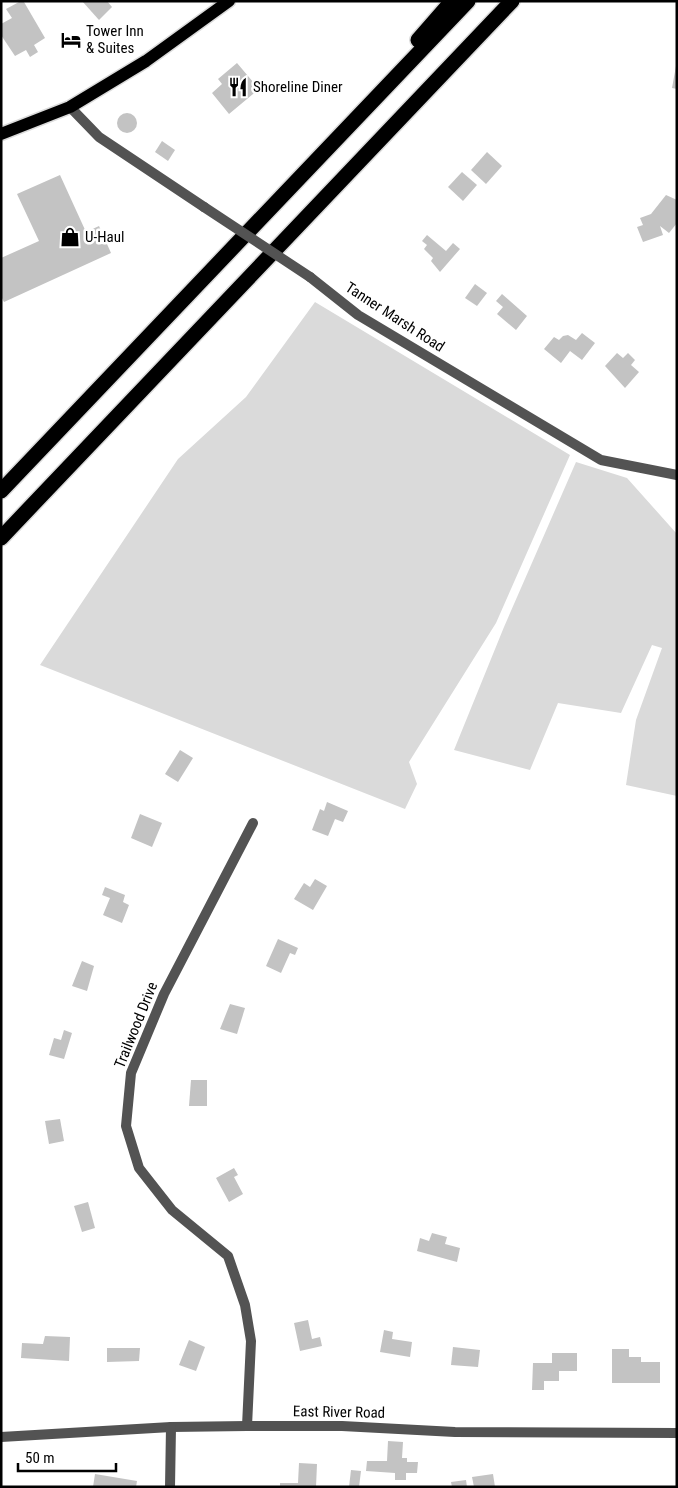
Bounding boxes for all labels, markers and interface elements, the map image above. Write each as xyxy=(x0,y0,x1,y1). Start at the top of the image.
place label: Tower Inn & Suites xyxy=(86,22,144,57)
hotel icon: Tower Inn & Suites xyxy=(60,29,82,51)
restaurant icon: Shoreline Diner xyxy=(227,76,249,98)
place label: Shoreline Diner xyxy=(253,78,343,96)
shop icon: U-Haul xyxy=(59,226,81,248)
place label: U-Haul xyxy=(85,228,124,246)
street label: Tanner Marsh Road xyxy=(342,278,448,356)
street label: Trailwood Drive xyxy=(111,979,161,1071)
street label: East River Road xyxy=(293,1402,385,1422)
scale bar xyxy=(18,1440,115,1472)
text: 50 m xyxy=(25,1449,55,1467)

